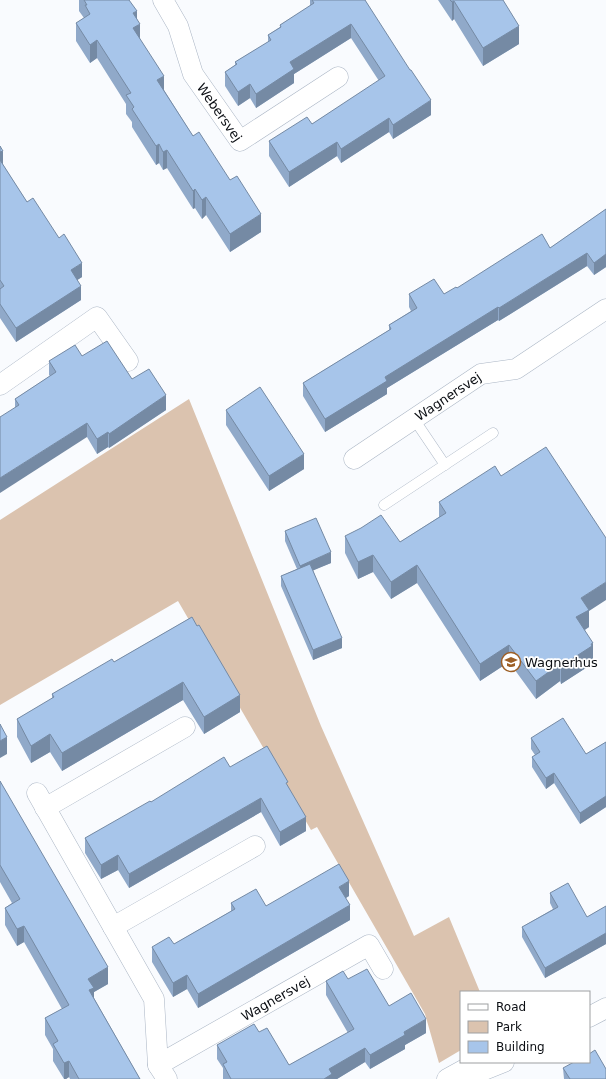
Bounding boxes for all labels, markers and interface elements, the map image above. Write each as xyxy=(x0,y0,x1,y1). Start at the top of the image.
street label: Webersvej xyxy=(194,80,245,145)
street label: Wagnersvej xyxy=(412,369,484,424)
school or university icon: Wagnerhus xyxy=(500,651,522,673)
place label: Wagnerhus xyxy=(525,655,598,670)
street label: Wagnersvej xyxy=(239,973,312,1024)
legend xyxy=(460,991,590,1063)
text: Road xyxy=(496,1000,526,1014)
text: Park xyxy=(496,1020,522,1034)
text: Building xyxy=(496,1040,545,1054)

